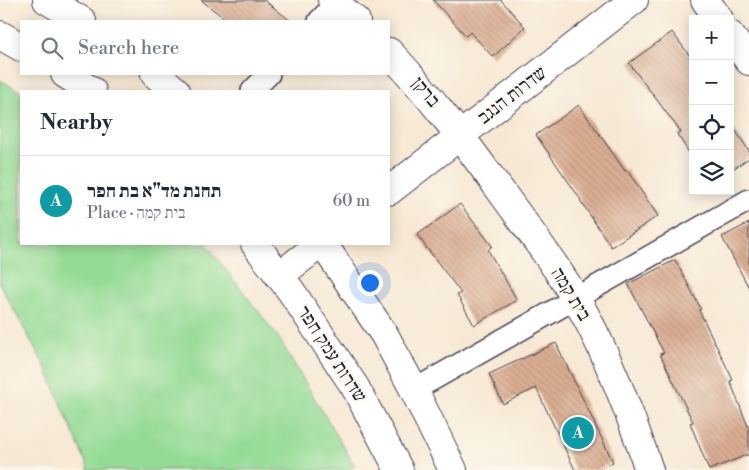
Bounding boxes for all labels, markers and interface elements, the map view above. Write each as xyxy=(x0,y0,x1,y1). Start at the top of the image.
map controls xyxy=(689,15,734,195)
button: + xyxy=(689,15,734,60)
search box xyxy=(20,20,390,75)
icon: search xyxy=(38,34,66,62)
text: Search here xyxy=(78,36,179,60)
button: − xyxy=(689,60,734,105)
street label: שדרות הנגב xyxy=(473,61,551,129)
street label: ברקן xyxy=(406,72,446,112)
button: locate xyxy=(689,105,734,150)
text: Nearby xyxy=(40,110,113,136)
button: layers xyxy=(689,150,734,195)
text: תחנת מד"א בת חפר xyxy=(87,179,222,203)
text: A xyxy=(50,191,62,211)
text: 60 m xyxy=(332,191,370,211)
text: Place · בית קמה xyxy=(87,203,186,223)
street label: בית קמה xyxy=(546,263,596,325)
your location xyxy=(357,270,383,296)
street label: שדרות עמק חפר xyxy=(292,301,372,407)
pin: A xyxy=(562,414,594,452)

